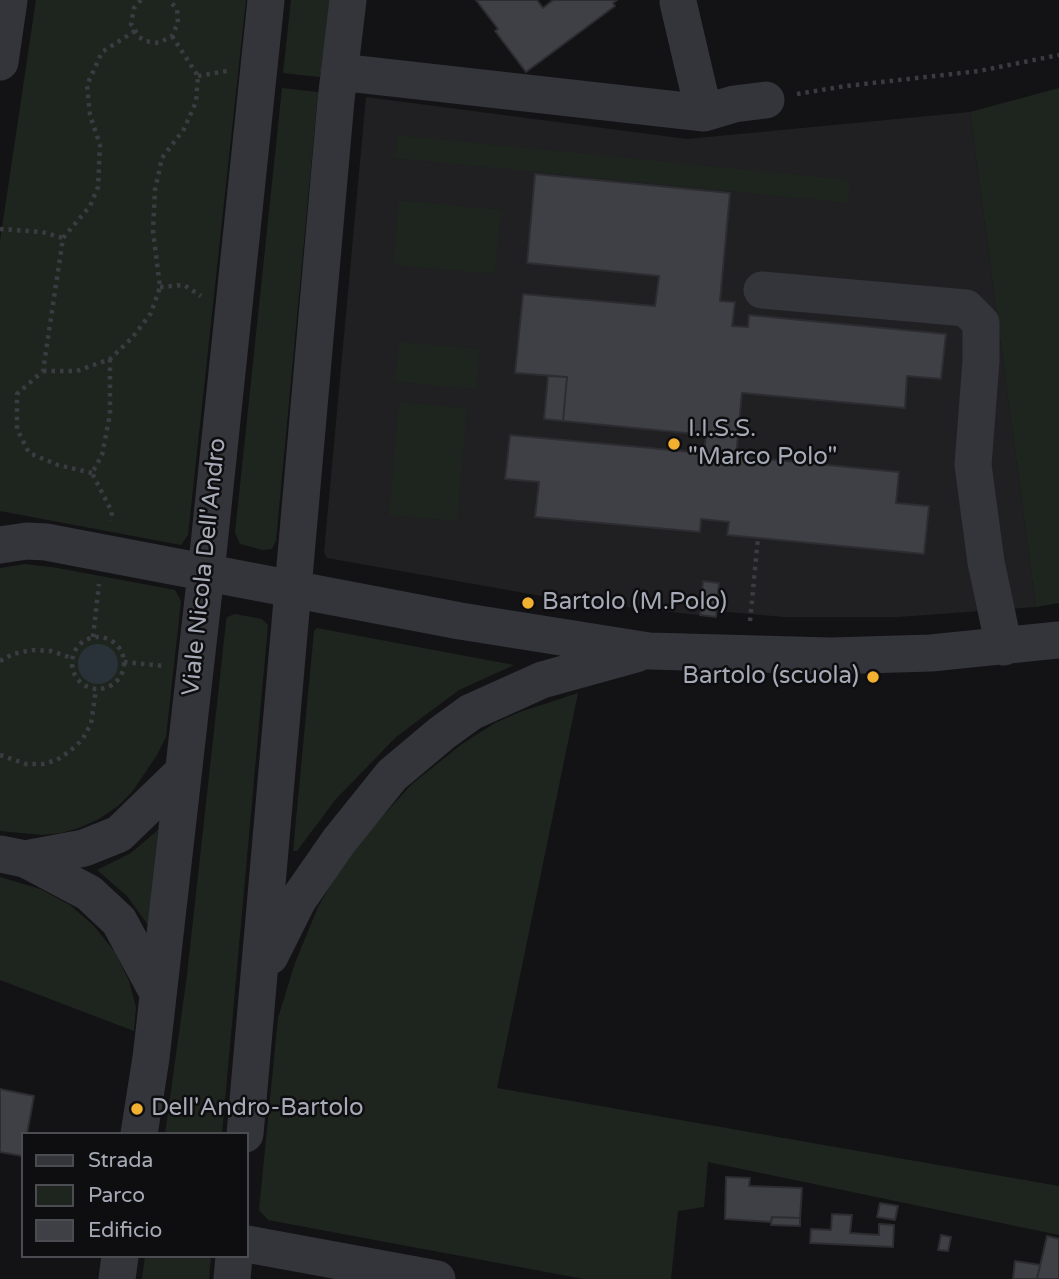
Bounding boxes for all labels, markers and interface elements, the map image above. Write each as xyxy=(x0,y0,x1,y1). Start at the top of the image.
place label: I.I.S.S. "Marco Polo" xyxy=(688,416,837,472)
marker: I.I.S.S. "Marco Polo" xyxy=(666,436,682,452)
street label: Viale Nicola Dell'Andro xyxy=(177,437,233,697)
place label: Bartolo (M.Polo) xyxy=(542,589,727,617)
marker: Bartolo (M.Polo) xyxy=(520,595,536,611)
place label: Bartolo (scuola) xyxy=(682,663,859,691)
marker: Bartolo (scuola) xyxy=(865,669,881,685)
place label: Dell'Andro-Bartolo xyxy=(151,1095,364,1123)
marker: Dell'Andro-Bartolo xyxy=(129,1101,145,1117)
legend xyxy=(21,1132,248,1258)
text: Strada xyxy=(88,1148,153,1173)
text: Parco xyxy=(88,1183,145,1208)
text: Edificio xyxy=(88,1218,162,1243)

